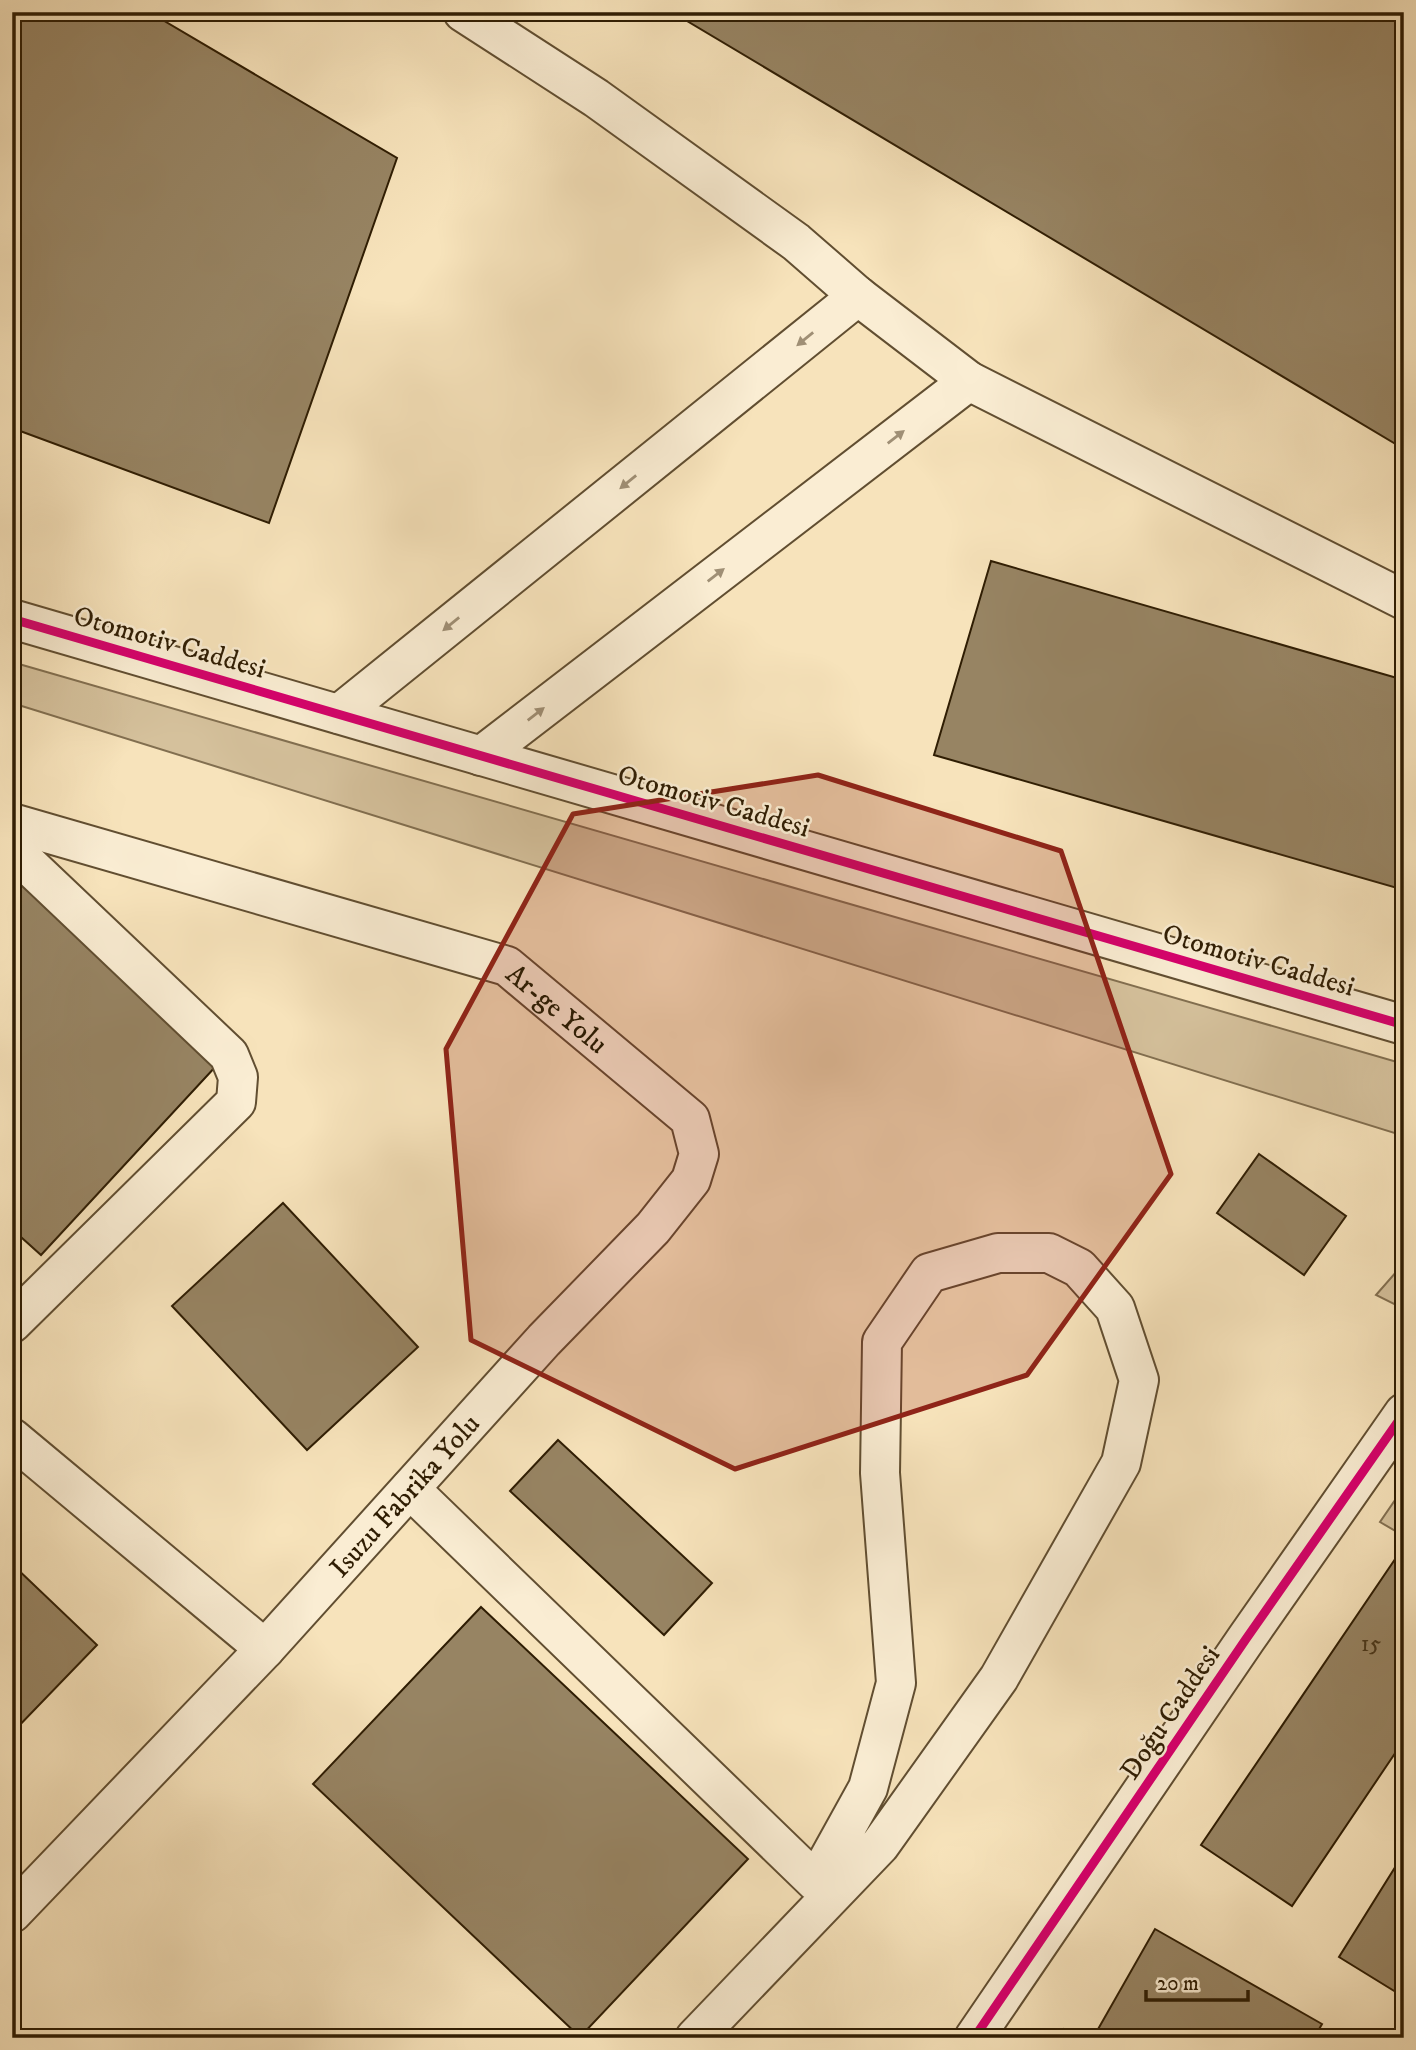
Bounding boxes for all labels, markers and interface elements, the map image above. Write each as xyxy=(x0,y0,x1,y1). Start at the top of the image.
one-way arrow xyxy=(797,331,814,346)
one-way arrow xyxy=(887,430,905,444)
one-way arrow xyxy=(620,474,638,489)
one-way arrow xyxy=(707,569,725,583)
street label: Otomotiv Caddesi xyxy=(70,598,270,687)
one-way arrow xyxy=(442,617,460,632)
one-way arrow xyxy=(526,707,544,722)
street label: Otomotiv Caddesi xyxy=(614,757,814,846)
street label: Otomotiv Caddesi xyxy=(1159,916,1359,1005)
street label: Ar-ge Yolu xyxy=(498,957,615,1062)
street label: Isuzu Fabrika Yolu xyxy=(323,1407,488,1585)
house number: 15 xyxy=(1361,1629,1381,1659)
street label: Doğu Caddesi xyxy=(1113,1639,1228,1787)
scale bar xyxy=(1146,1959,1248,2003)
text: 20 m xyxy=(1157,1971,1199,1997)

